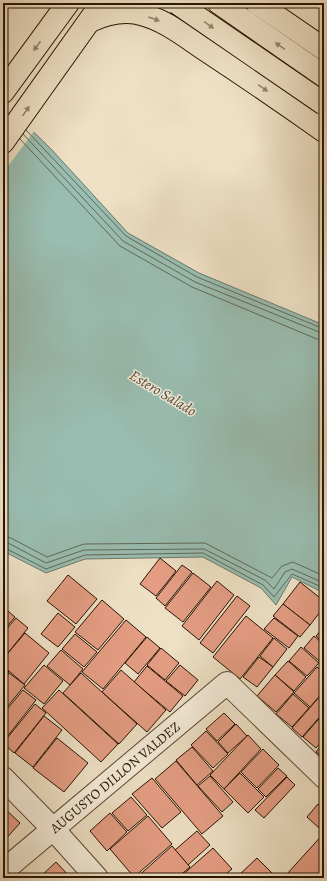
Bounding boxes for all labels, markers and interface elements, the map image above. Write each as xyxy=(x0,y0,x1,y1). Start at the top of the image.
one-way arrow xyxy=(148,16,160,22)
one-way arrow xyxy=(204,21,214,29)
one-way arrow xyxy=(33,41,41,51)
one-way arrow xyxy=(275,42,286,50)
one-way arrow xyxy=(258,84,269,92)
one-way arrow xyxy=(21,105,30,116)
water label: Estero Salado xyxy=(126,365,200,421)
street label: AUGUSTO DILLON VALDEZ xyxy=(45,717,184,838)

